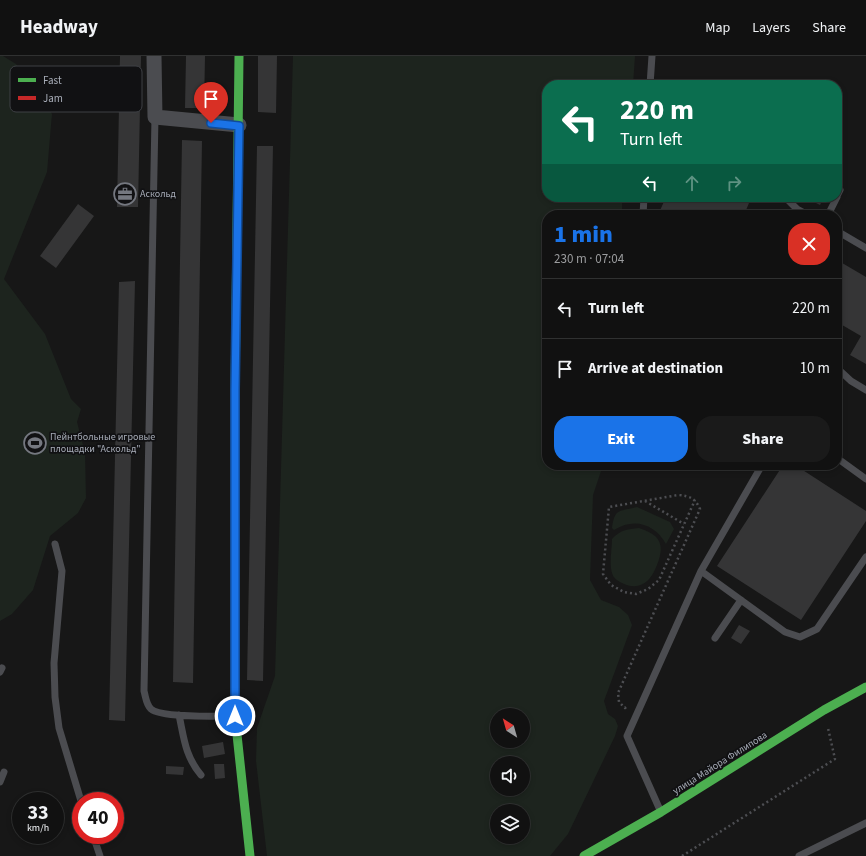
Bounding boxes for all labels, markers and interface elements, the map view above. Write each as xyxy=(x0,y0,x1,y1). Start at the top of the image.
text: Headway xyxy=(20,14,98,41)
text: Map xyxy=(705,18,730,38)
text: Layers xyxy=(752,18,790,38)
text: Share xyxy=(812,18,846,38)
legend xyxy=(10,66,142,112)
text: Fast xyxy=(43,73,62,88)
pin xyxy=(194,82,228,123)
icon: arrive xyxy=(200,88,222,110)
text: 220 m xyxy=(620,90,694,130)
text: Jam xyxy=(43,91,63,106)
icon: left xyxy=(554,96,606,148)
text: Turn left xyxy=(620,127,682,152)
icon: left xyxy=(639,172,661,194)
icon: ahead xyxy=(681,172,703,194)
icon: right xyxy=(723,172,745,194)
office icon: Аскольд xyxy=(112,181,138,207)
place label: Аскольд xyxy=(140,187,176,201)
text: 1 min xyxy=(554,217,613,252)
button: close xyxy=(788,223,830,265)
text: 230 m · 07:04 xyxy=(554,250,624,268)
icon: left xyxy=(554,298,576,320)
text: Turn left xyxy=(588,298,644,319)
text: 220 m xyxy=(792,298,830,319)
icon: arrive xyxy=(554,358,576,380)
text: Arrive at destination xyxy=(588,358,723,379)
text: 10 m xyxy=(800,358,830,379)
button: Exit xyxy=(554,416,688,462)
button: Share xyxy=(696,416,830,462)
sports icon: Пейнтбольные игровые площадки "Аскольд" xyxy=(22,430,48,456)
place label: Пейнтбольные игровые площадки "Аскольд" xyxy=(50,430,155,456)
position arrow xyxy=(214,695,256,737)
north arrow xyxy=(490,708,530,748)
map controls xyxy=(490,708,530,844)
street label: улица Майора Филипова xyxy=(670,728,770,798)
button: sound xyxy=(490,756,530,796)
speed limit sign: 40 xyxy=(72,792,124,844)
text: 33 xyxy=(27,799,49,827)
button: layers xyxy=(490,804,530,844)
text: km/h xyxy=(27,821,49,835)

